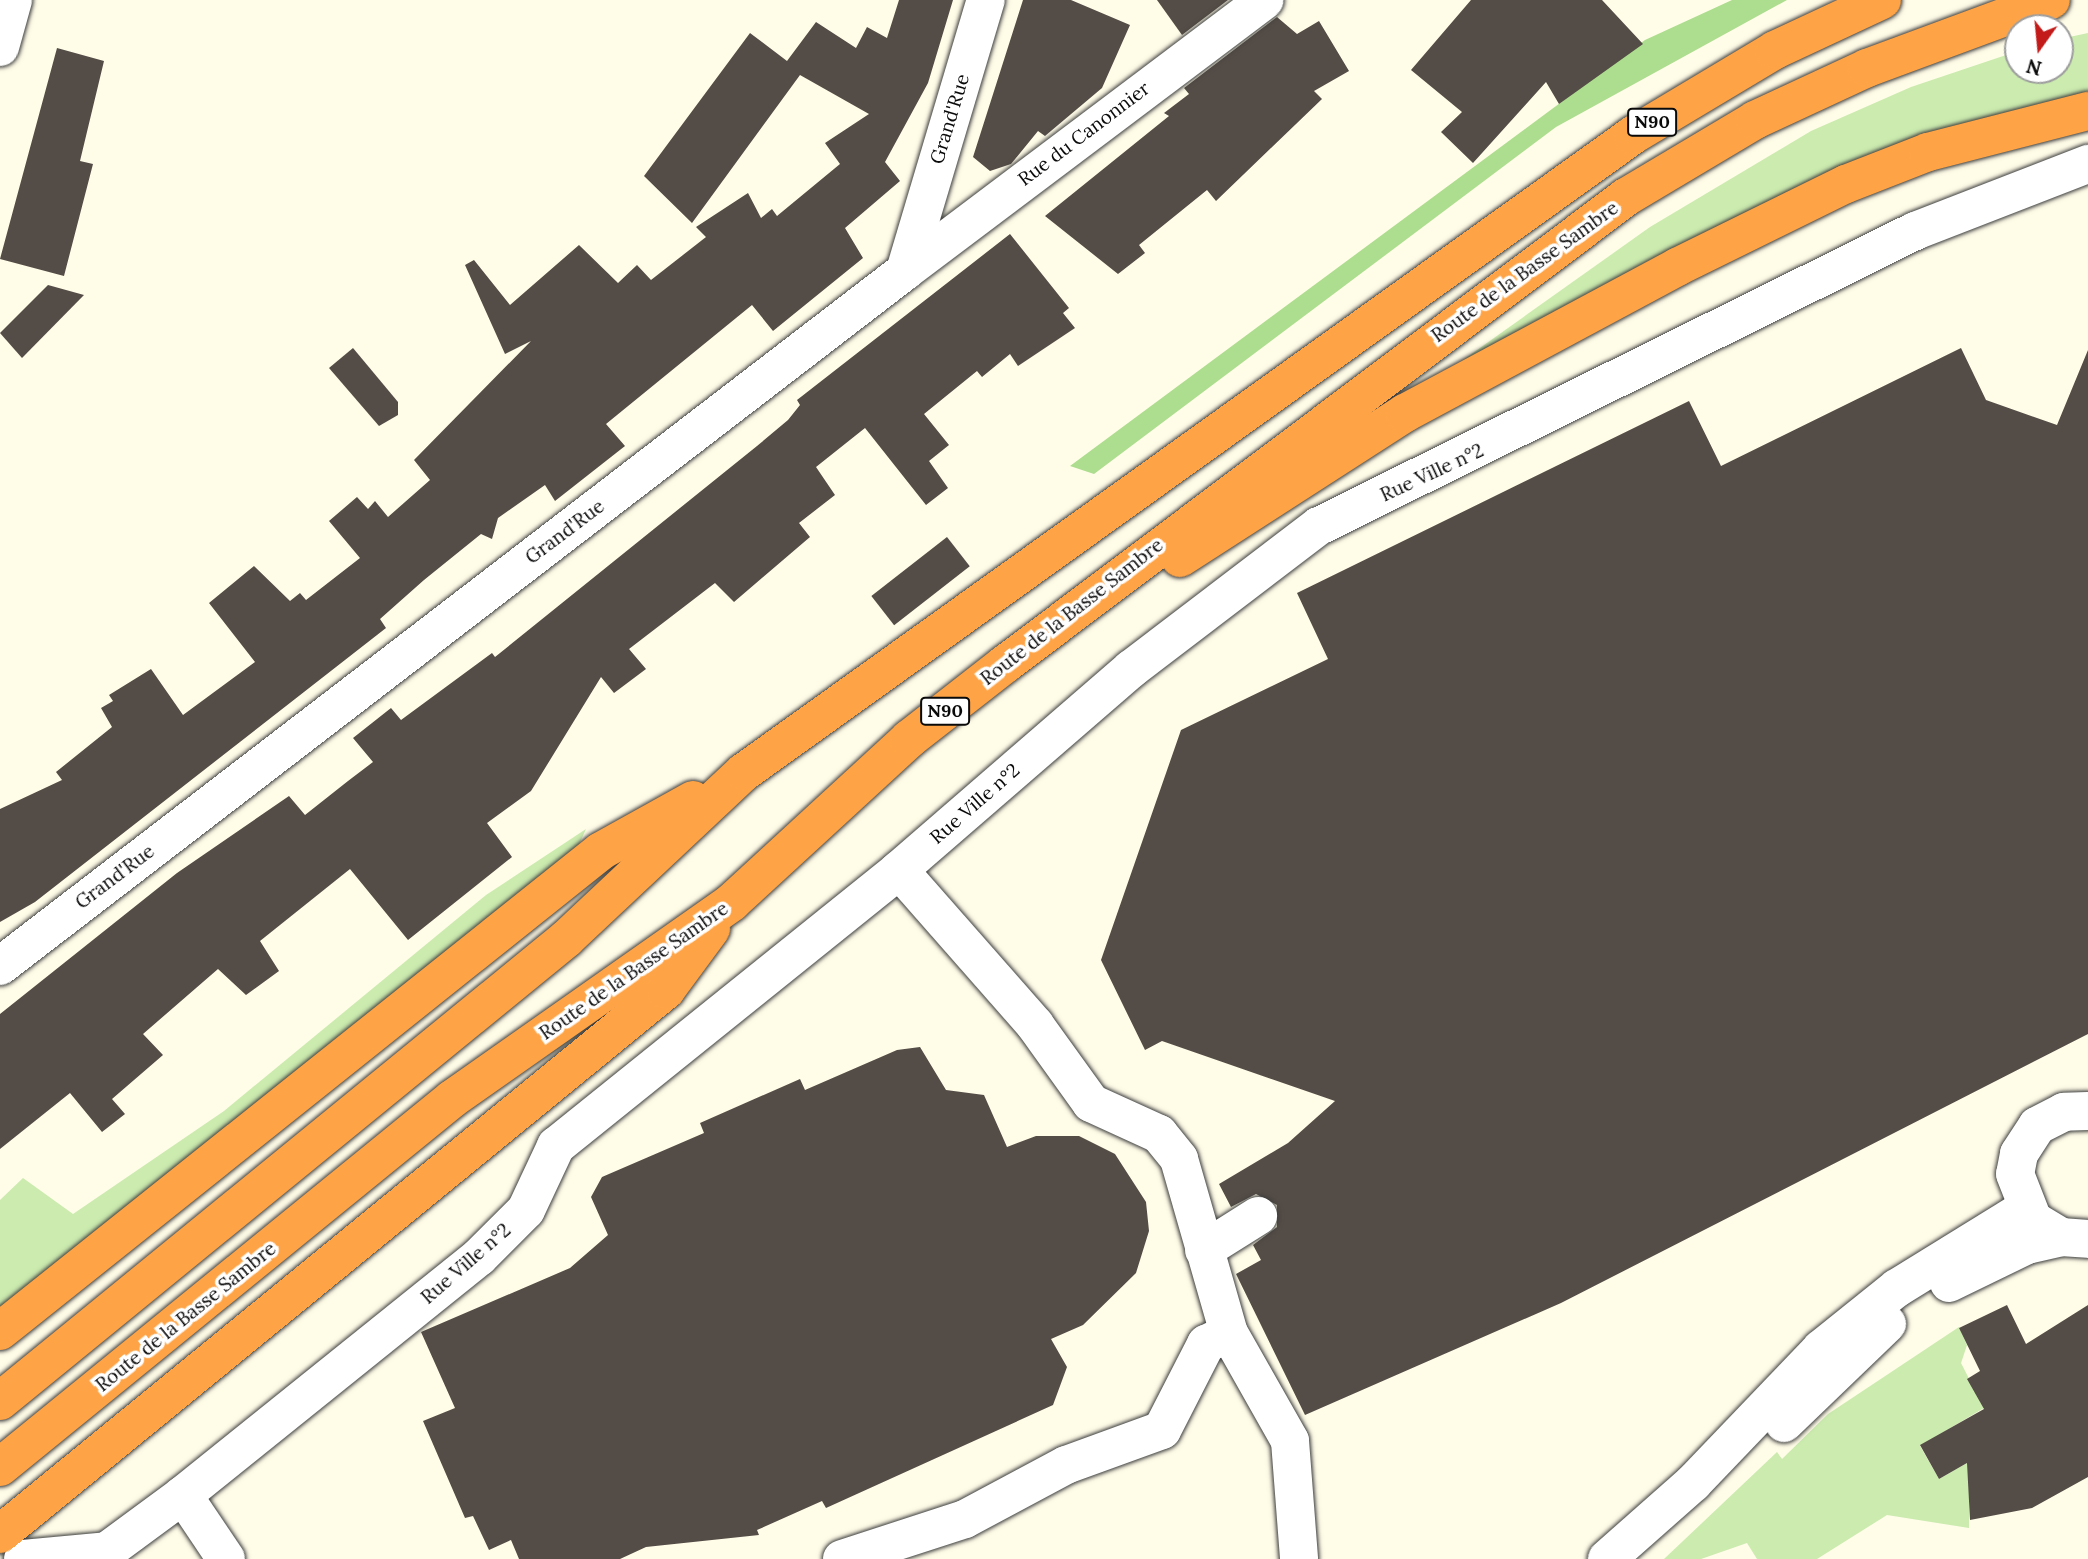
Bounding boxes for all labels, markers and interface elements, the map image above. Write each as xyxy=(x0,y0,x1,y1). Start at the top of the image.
north arrow xyxy=(2004,14,2074,84)
text: N xyxy=(2024,54,2044,81)
street label: Grand'Rue xyxy=(926,71,974,167)
street label: Rue du Canonnier xyxy=(1014,77,1154,191)
road number: N90 xyxy=(1626,107,1678,136)
street label: Route de la Basse Sambre xyxy=(1427,197,1623,347)
street label: Rue Ville n°2 xyxy=(1377,439,1487,507)
street label: Grand'Rue xyxy=(521,495,609,569)
street label: Route de la Basse Sambre xyxy=(976,534,1168,690)
road number: N90 xyxy=(919,696,971,726)
street label: Rue Ville n°2 xyxy=(926,759,1024,849)
street label: Grand'Rue xyxy=(71,840,159,914)
street label: Route de la Basse Sambre xyxy=(535,897,733,1045)
street label: Rue Ville n°2 xyxy=(417,1219,515,1309)
street label: Route de la Basse Sambre xyxy=(91,1237,281,1397)

